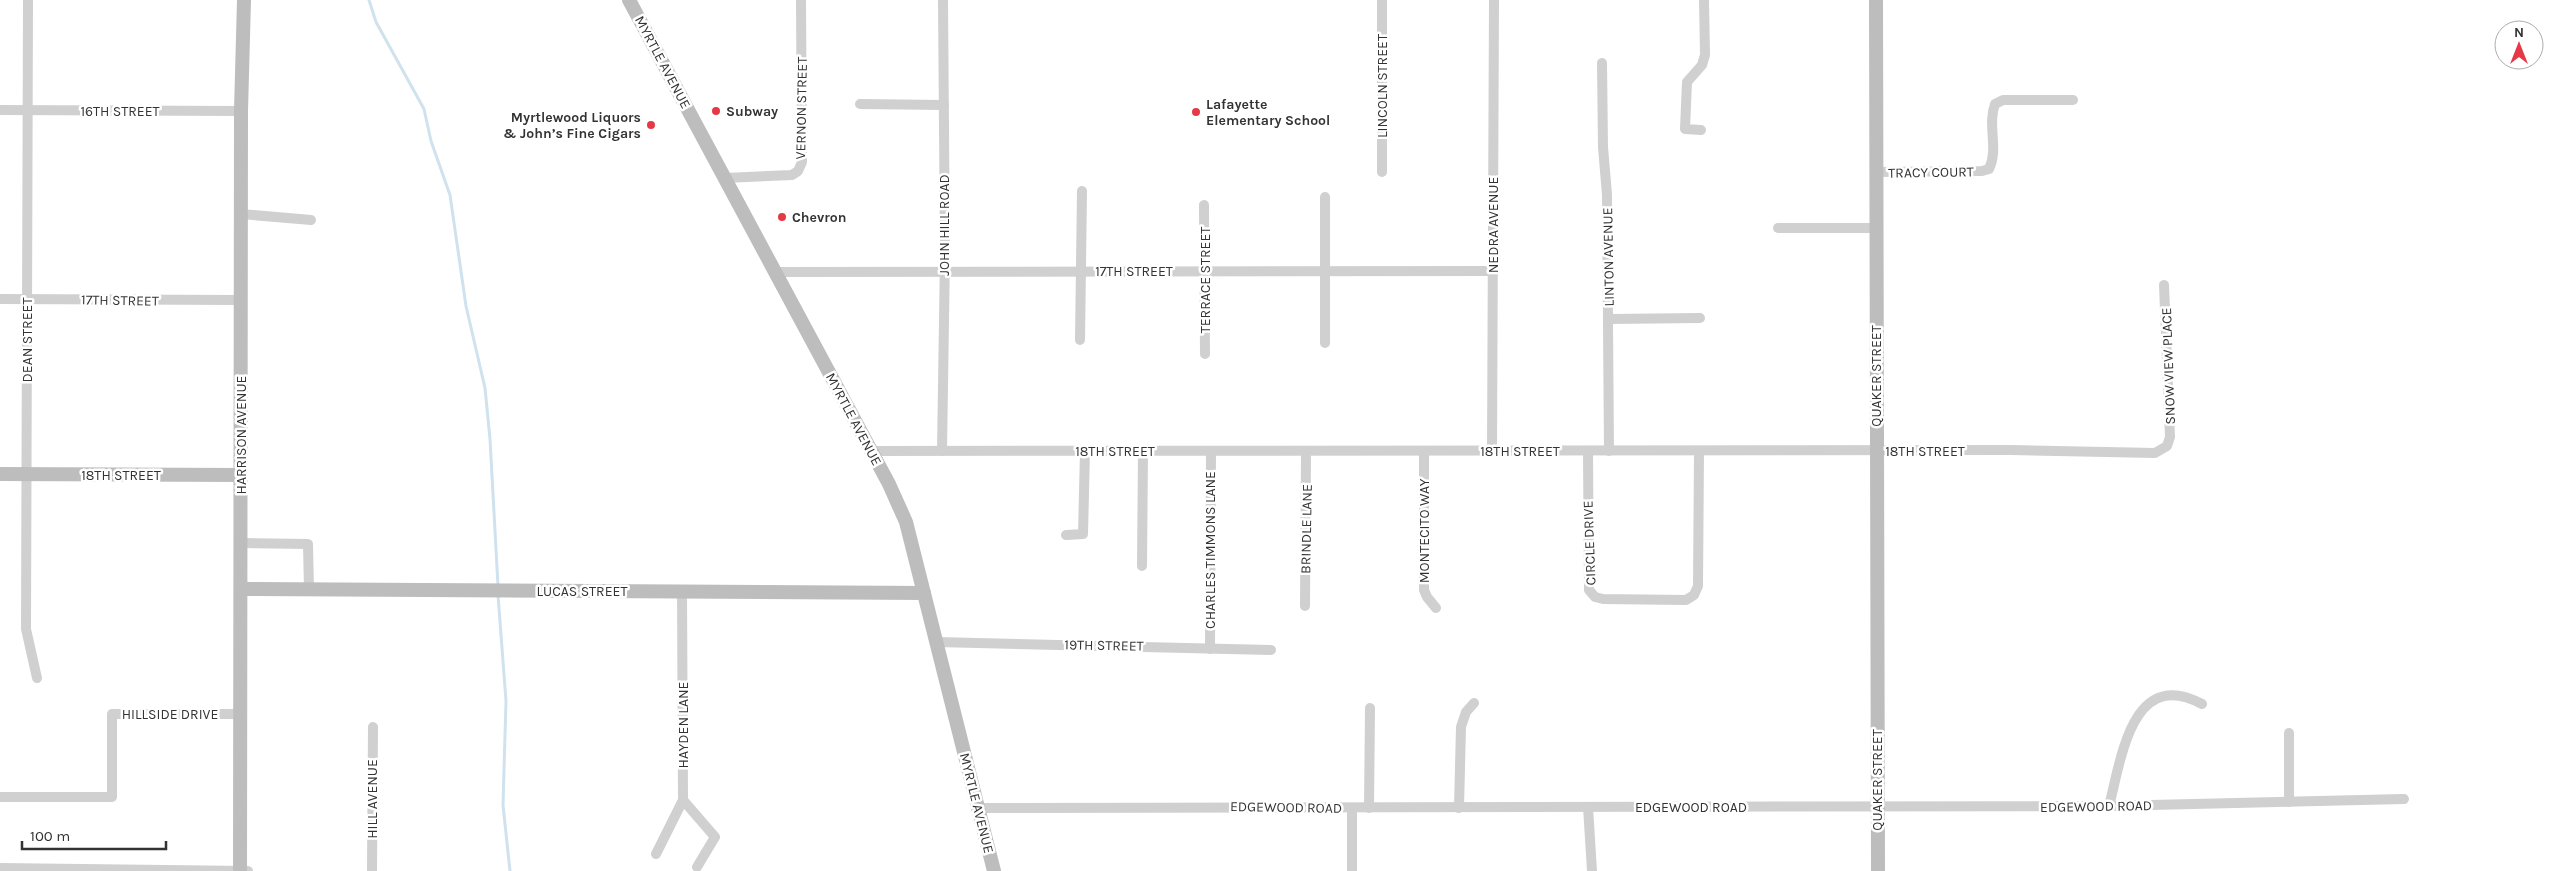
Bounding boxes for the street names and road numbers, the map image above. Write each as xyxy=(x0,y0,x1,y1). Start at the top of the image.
street label: MYRTLE AVENUE xyxy=(631,13,694,112)
street label: LINCOLN STREET xyxy=(1374,34,1391,138)
street label: VERNON STREET xyxy=(792,57,811,159)
street label: 16TH STREET xyxy=(80,103,160,120)
street label: TRACY COURT xyxy=(1888,163,1974,182)
street label: JOHN HILL ROAD xyxy=(936,174,953,276)
street label: NEDRA AVENUE xyxy=(1485,177,1502,273)
street label: LINTON AVENUE xyxy=(1599,207,1618,307)
street label: TERRACE STREET xyxy=(1197,227,1214,333)
street label: 17TH STREET xyxy=(1095,263,1173,280)
street label: 17TH STREET xyxy=(81,291,159,310)
street label: DEAN STREET xyxy=(19,298,36,382)
street label: SNOW VIEW PLACE xyxy=(2158,307,2179,425)
street label: QUAKER STREET xyxy=(1868,325,1885,427)
street label: MYRTLE AVENUE xyxy=(822,370,885,469)
street label: HARRISON AVENUE xyxy=(233,376,250,494)
street label: 18TH STREET xyxy=(1075,443,1155,460)
street label: 18TH STREET xyxy=(1480,443,1560,460)
street label: 18TH STREET xyxy=(1885,443,1965,460)
street label: 18TH STREET xyxy=(81,467,161,484)
street label: CHARLES TIMMONS LANE xyxy=(1202,471,1219,629)
street label: MONTECITO WAY xyxy=(1416,478,1433,583)
street label: BRINDLE LANE xyxy=(1297,484,1316,574)
street label: CIRCLE DRIVE xyxy=(1580,500,1599,586)
street label: LUCAS STREET xyxy=(537,583,627,600)
street label: 19TH STREET xyxy=(1064,636,1144,655)
street label: HAYDEN LANE xyxy=(675,682,692,768)
street label: HILLSIDE DRIVE xyxy=(122,706,218,723)
street label: QUAKER STREET xyxy=(1869,729,1886,831)
street label: MYRTLE AVENUE xyxy=(956,751,997,855)
street label: HILL AVENUE xyxy=(364,759,381,839)
street label: EDGEWOOD ROAD xyxy=(2040,797,2152,816)
street label: EDGEWOOD ROAD xyxy=(1230,798,1342,817)
street label: EDGEWOOD ROAD xyxy=(1635,799,1747,816)

